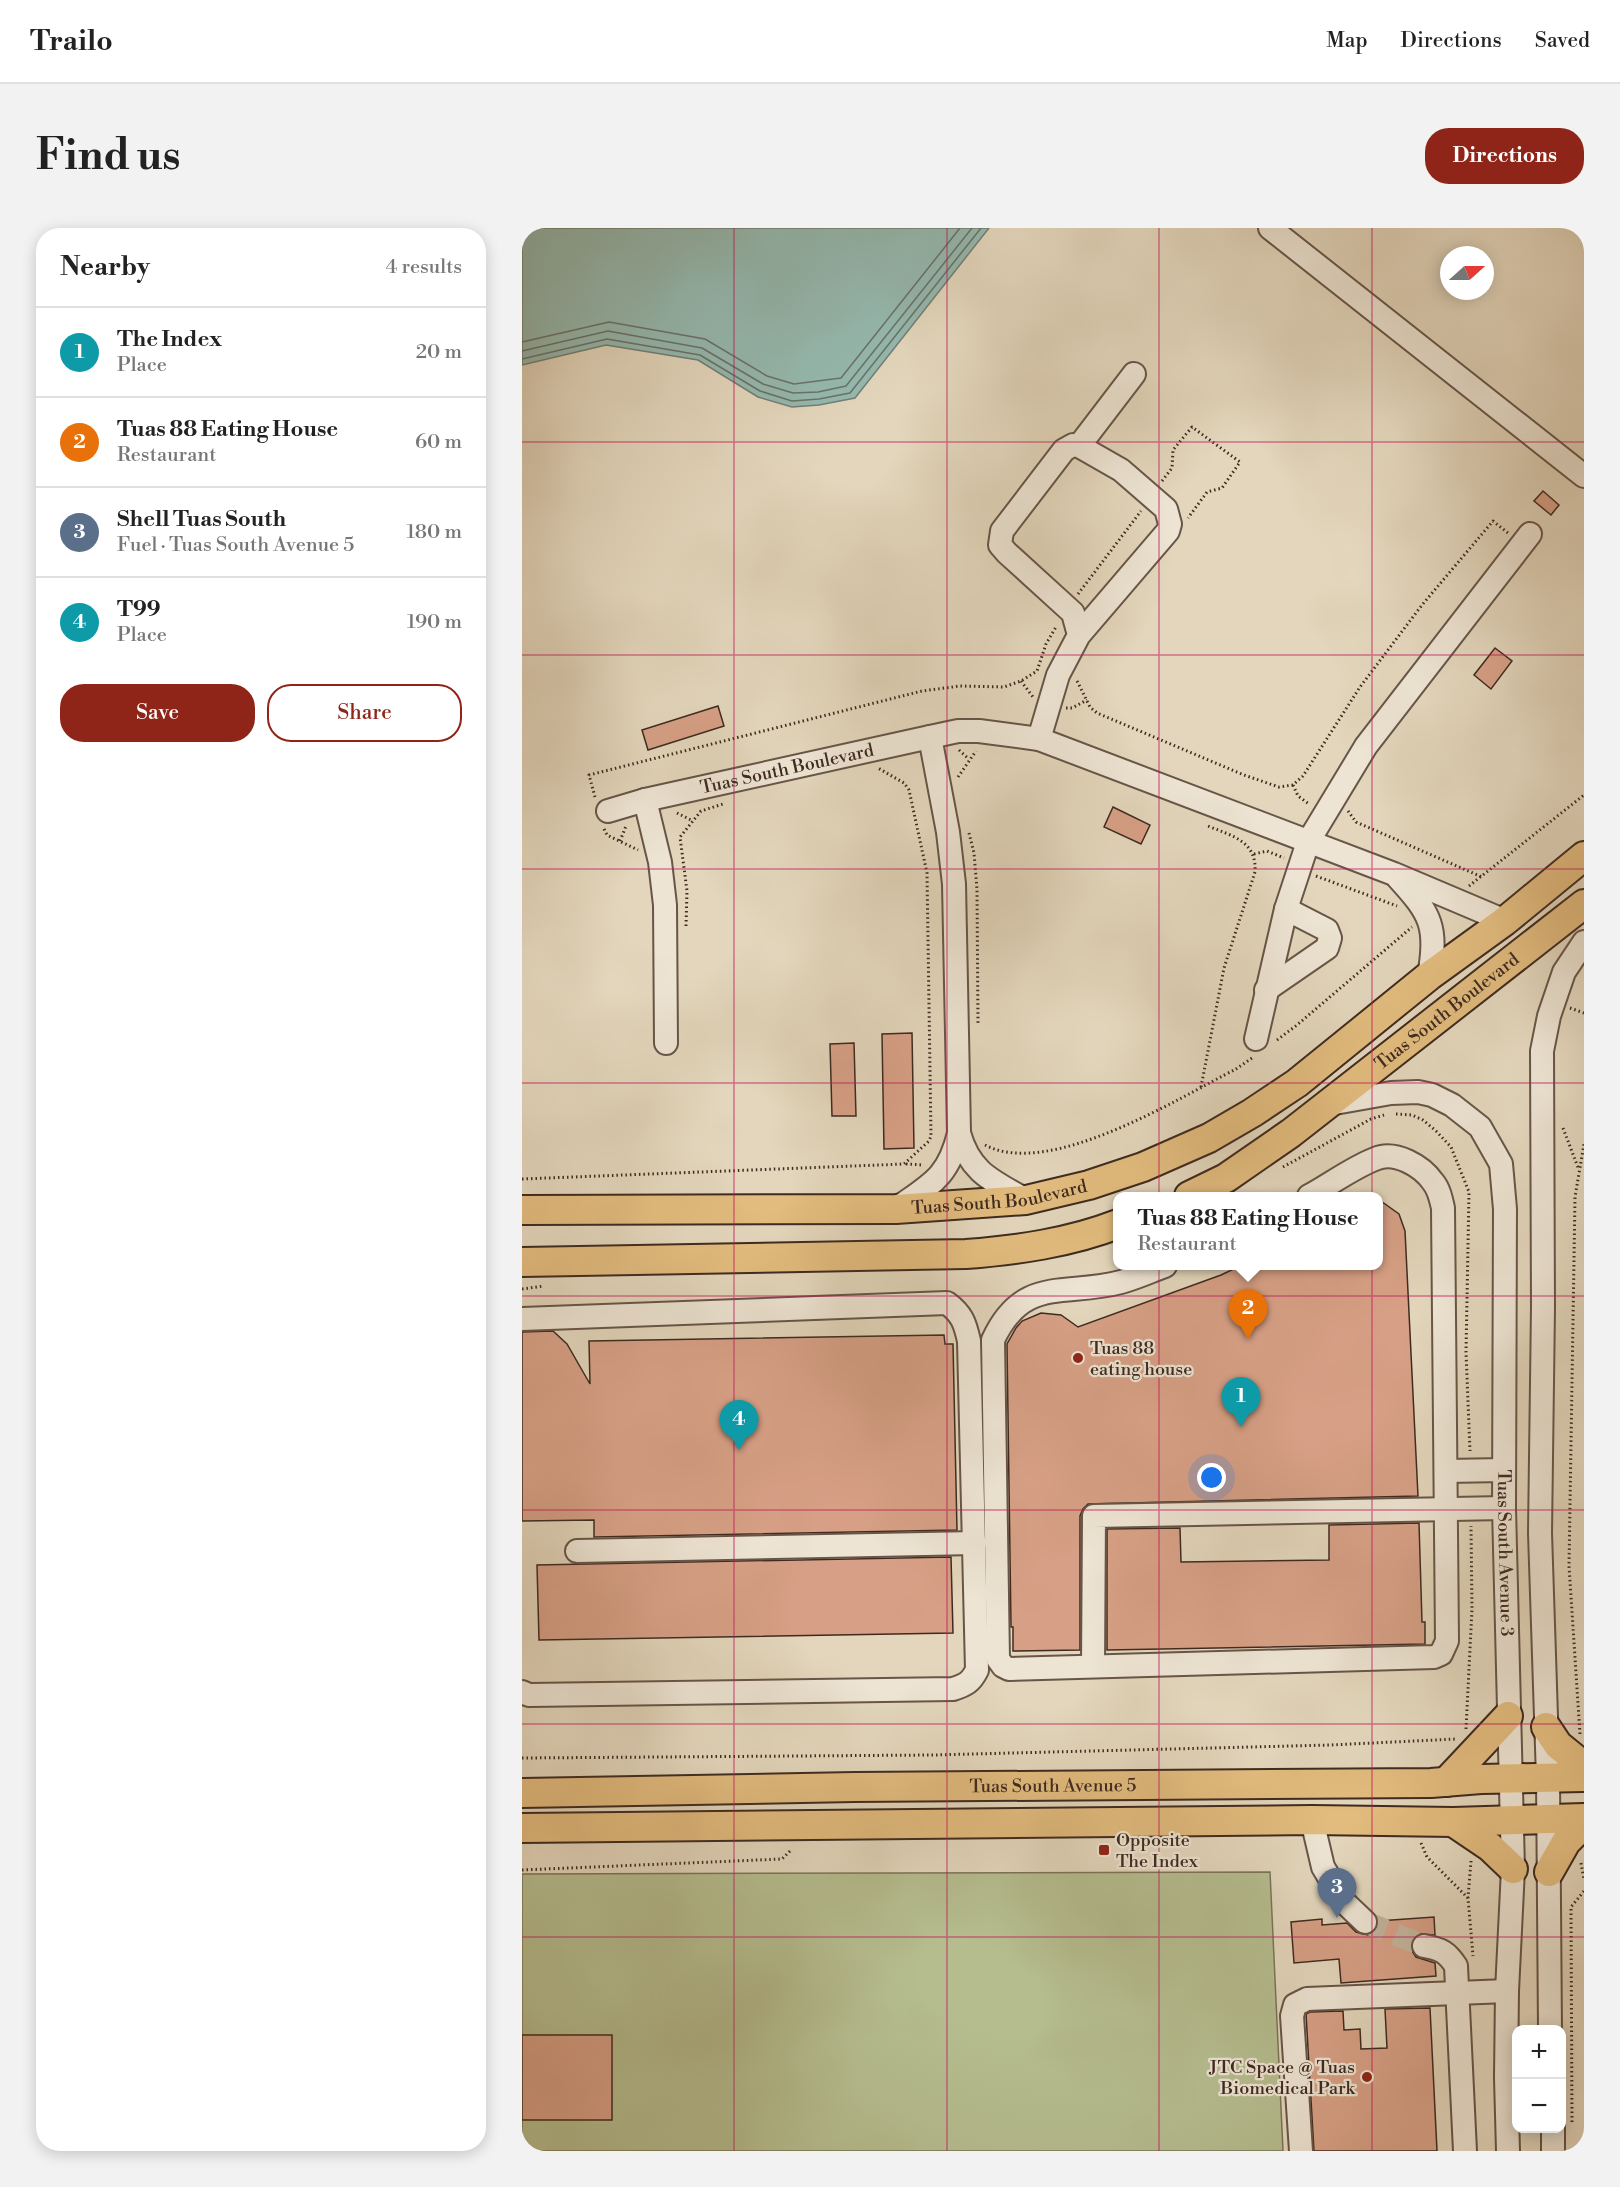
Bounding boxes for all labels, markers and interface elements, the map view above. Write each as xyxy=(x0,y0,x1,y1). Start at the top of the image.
text: Trailo xyxy=(30,24,113,59)
text: Map xyxy=(1326,28,1368,54)
text: Directions xyxy=(1401,28,1502,54)
text: Saved xyxy=(1535,28,1590,54)
button: Directions xyxy=(1425,128,1584,184)
text: Find us xyxy=(36,130,180,183)
north arrow xyxy=(1440,246,1494,300)
text: Nearby xyxy=(60,251,150,283)
text: 4 results xyxy=(385,255,462,280)
text: The Index xyxy=(117,326,222,353)
text: 1 xyxy=(75,340,84,365)
text: 20 m xyxy=(416,340,462,365)
text: Place xyxy=(117,353,167,378)
text: Tuas 88 Eating House xyxy=(117,416,338,443)
text: 2 xyxy=(73,430,86,455)
text: 60 m xyxy=(415,430,462,455)
text: Restaurant xyxy=(117,443,216,468)
text: Shell Tuas South xyxy=(117,506,286,533)
text: 3 xyxy=(73,520,86,545)
text: 180 m xyxy=(407,520,462,545)
text: Fuel · Tuas South Avenue 5 xyxy=(117,533,354,558)
text: T99 xyxy=(117,596,161,623)
text: 4 xyxy=(73,610,86,635)
text: 190 m xyxy=(407,610,462,635)
text: Place xyxy=(117,623,167,648)
button: Save xyxy=(60,684,255,742)
button: Share xyxy=(267,684,462,742)
street label: Tuas South Boulevard xyxy=(698,738,877,799)
street label: Tuas South Boulevard xyxy=(1370,947,1524,1075)
street label: Tuas South Boulevard xyxy=(911,1174,1090,1219)
popup xyxy=(1113,1192,1383,1270)
text: Tuas 88 Eating House xyxy=(1137,1205,1359,1232)
text: Restaurant xyxy=(1137,1232,1237,1257)
pin: 2 xyxy=(1228,1290,1268,1339)
place label: Tuas 88 eating house xyxy=(1090,1337,1192,1381)
marker: Tuas 88 eating house xyxy=(1071,1351,1085,1365)
pin: 1 xyxy=(1222,1378,1260,1427)
pin: 4 xyxy=(720,1400,758,1450)
your location xyxy=(1197,1463,1226,1492)
street label: Tuas South Avenue 3 xyxy=(1492,1469,1519,1637)
street label: Tuas South Avenue 5 xyxy=(969,1774,1137,1798)
place label: Opposite The Index xyxy=(1116,1829,1199,1873)
marker: Opposite The Index xyxy=(1097,1843,1111,1857)
pin: 3 xyxy=(1318,1868,1356,1918)
map controls xyxy=(1512,2025,1566,2133)
button: + xyxy=(1512,2025,1566,2079)
place label: JTC Space @ Tuas Biomedical Park xyxy=(1208,2056,1357,2100)
marker: JTC Space @ Tuas Biomedical Park xyxy=(1360,2070,1374,2084)
button: − xyxy=(1512,2079,1566,2133)

